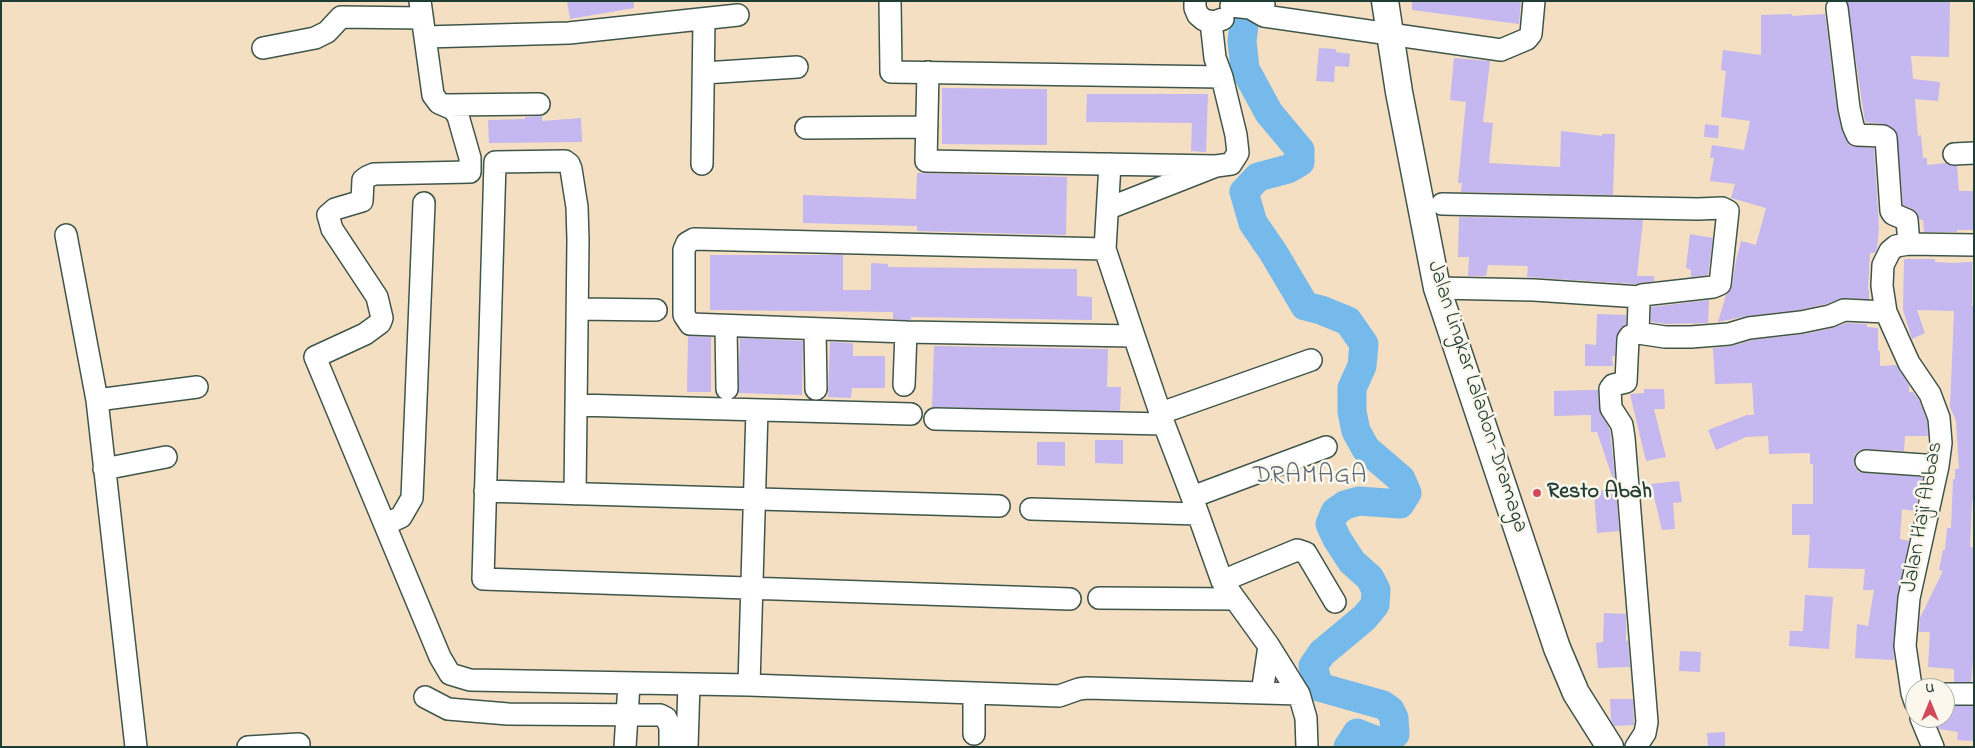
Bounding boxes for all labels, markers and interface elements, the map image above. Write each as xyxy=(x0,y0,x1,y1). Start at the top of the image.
street label: Jalan Lingkar Laladon-Dramaga xyxy=(1420,258,1532,536)
street label: Jalan Haji Abbas xyxy=(1898,440,1950,594)
district label: DRAMAGA xyxy=(1252,463,1368,493)
place label: Resto Abah xyxy=(1547,480,1652,506)
marker: Resto Abah xyxy=(1531,487,1543,499)
north arrow xyxy=(1905,678,1955,728)
text: U xyxy=(1926,678,1934,699)

